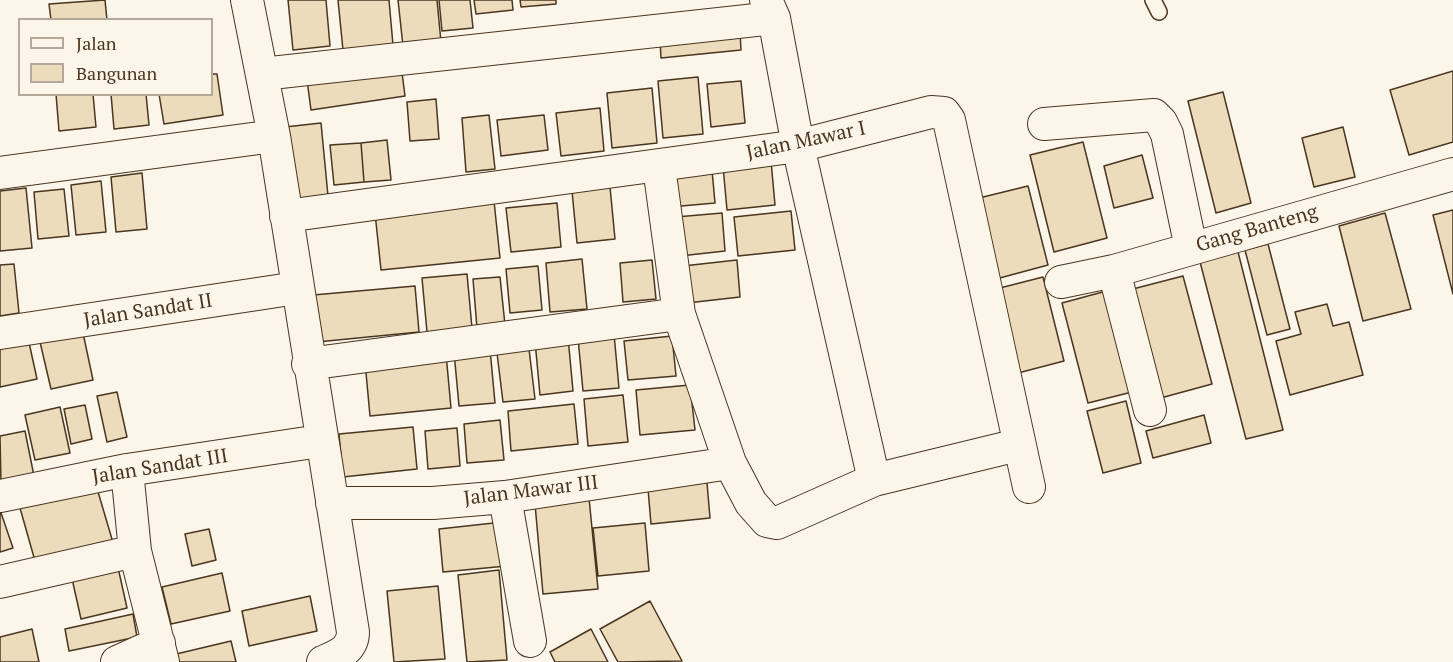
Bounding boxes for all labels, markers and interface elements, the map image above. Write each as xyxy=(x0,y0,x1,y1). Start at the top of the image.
legend xyxy=(18,18,213,96)
text: Jalan xyxy=(76,31,116,55)
text: Bangunan xyxy=(76,61,157,85)
street label: Jalan Mawar I xyxy=(744,117,868,165)
street label: Gang Banteng xyxy=(1193,200,1321,258)
street label: Jalan Sandat II xyxy=(82,289,214,333)
street label: Jalan Sandat III xyxy=(90,444,230,490)
street label: Jalan Mawar III xyxy=(462,471,600,511)

